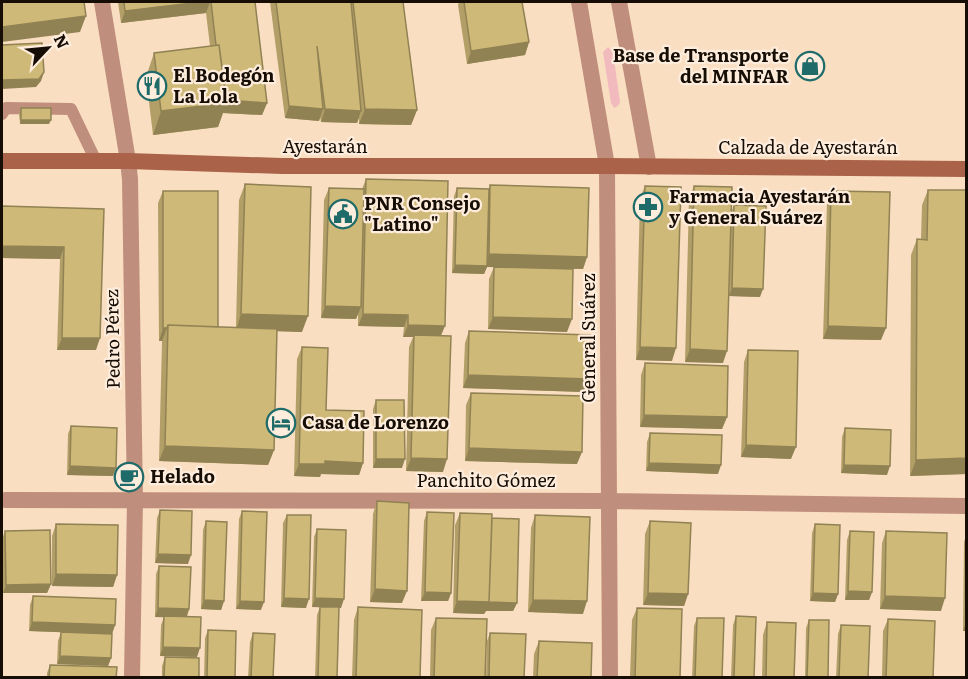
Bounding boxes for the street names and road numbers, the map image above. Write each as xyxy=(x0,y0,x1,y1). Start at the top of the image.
street label: Ayestarán xyxy=(282,132,368,159)
street label: Calzada de Ayestarán xyxy=(718,133,898,160)
street label: General Suárez xyxy=(574,273,601,403)
street label: Pedro Pérez xyxy=(97,289,126,389)
street label: Panchito Gómez xyxy=(417,466,556,493)

